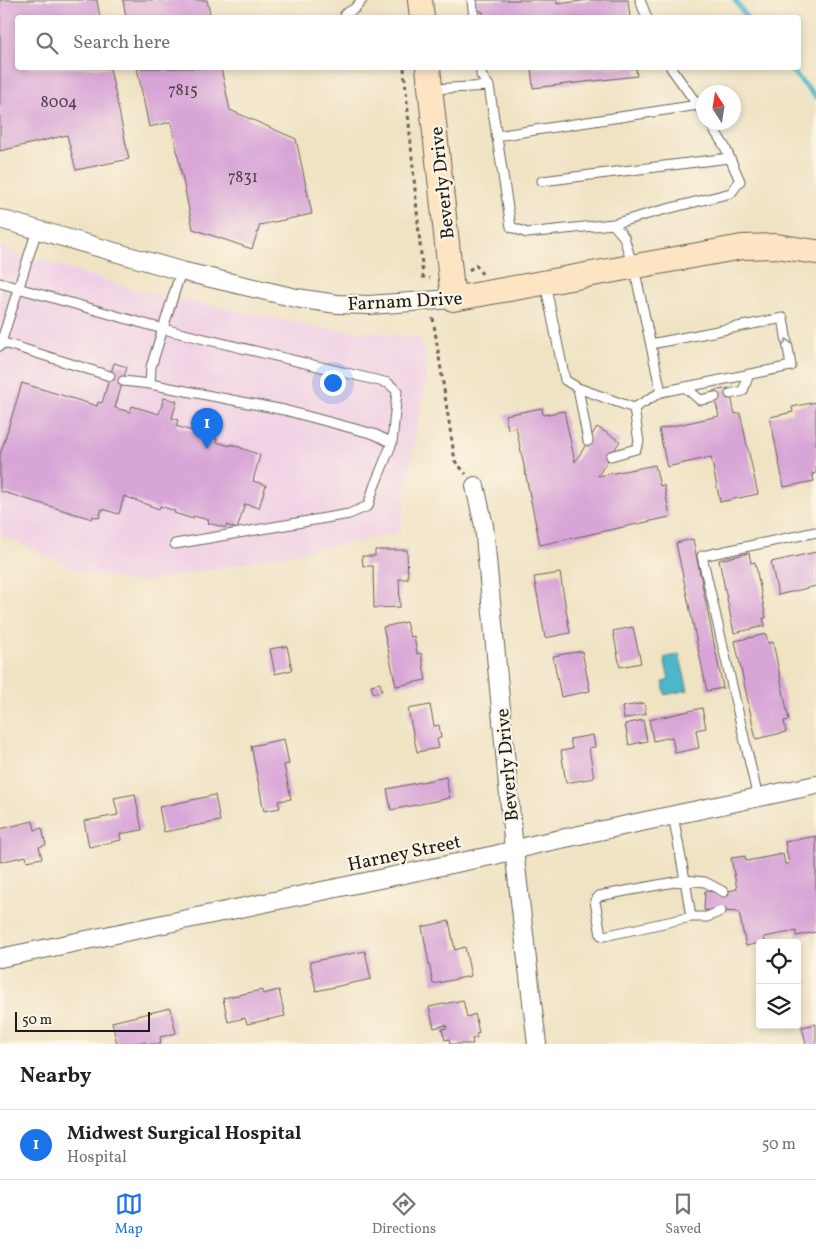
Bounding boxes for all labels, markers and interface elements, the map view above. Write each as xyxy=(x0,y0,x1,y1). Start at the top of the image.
search box xyxy=(15,15,801,70)
icon: search xyxy=(33,29,61,57)
text: Search here xyxy=(73,30,170,56)
house number: 7815 xyxy=(168,80,198,102)
north arrow xyxy=(696,85,741,130)
house number: 8004 xyxy=(41,92,77,114)
street label: Beverly Drive xyxy=(424,125,462,240)
house number: 7831 xyxy=(228,167,258,189)
street label: Farnam Drive xyxy=(347,286,463,318)
one-way arrow xyxy=(783,338,793,346)
your location xyxy=(320,370,346,396)
pin: 1 xyxy=(191,408,223,449)
street label: Beverly Drive xyxy=(490,707,526,822)
street label: Harney Street xyxy=(345,829,464,879)
map controls xyxy=(756,939,801,1029)
button: locate xyxy=(756,939,801,984)
button: layers xyxy=(756,984,801,1029)
scale bar xyxy=(15,1009,150,1032)
text: 50 m xyxy=(22,1011,52,1030)
text: Nearby xyxy=(20,1062,91,1091)
text: Midwest Surgical Hospital xyxy=(67,1121,302,1147)
text: 1 xyxy=(33,1134,39,1156)
text: 50 m xyxy=(762,1134,796,1156)
text: Hospital xyxy=(67,1147,127,1169)
tab: Map xyxy=(115,1190,143,1239)
tab: Directions xyxy=(372,1190,436,1239)
tab: Saved xyxy=(665,1190,701,1239)

